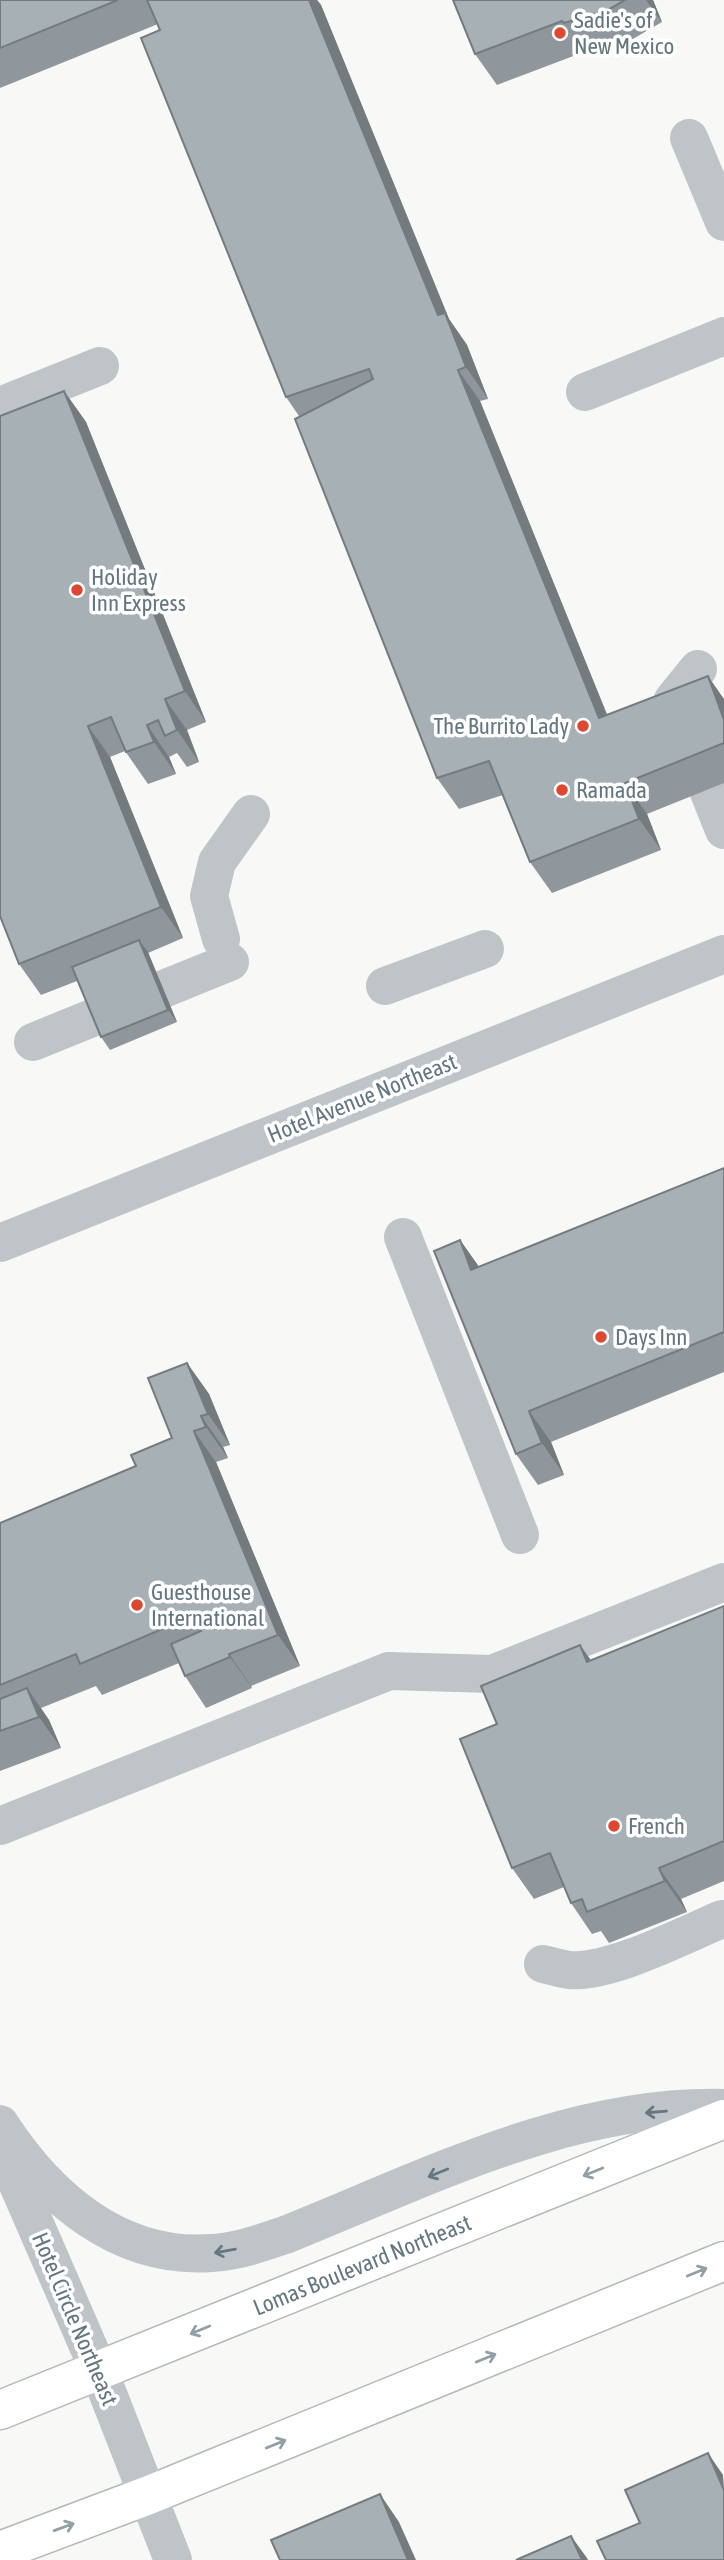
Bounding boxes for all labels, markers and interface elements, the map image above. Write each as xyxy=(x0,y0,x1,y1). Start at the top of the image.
place label: Sadie's of New Mexico xyxy=(574,7,674,59)
marker: Sadie's of New Mexico xyxy=(552,25,568,41)
place label: Holiday Inn Express xyxy=(91,564,186,616)
marker: Holiday Inn Express xyxy=(69,582,85,598)
place label: The Burrito Lady xyxy=(433,713,569,739)
marker: The Burrito Lady xyxy=(575,718,591,734)
place label: Ramada xyxy=(576,777,647,803)
marker: Ramada xyxy=(554,782,570,798)
street label: Hotel Avenue Northeast xyxy=(264,1048,460,1148)
place label: Days Inn xyxy=(615,1324,688,1350)
marker: Days Inn xyxy=(593,1329,609,1345)
place label: Guesthouse International xyxy=(151,1579,264,1631)
marker: Guesthouse International xyxy=(129,1597,145,1613)
place label: French xyxy=(628,1813,685,1839)
marker: French xyxy=(606,1818,622,1834)
one-way arrow xyxy=(645,2106,668,2119)
one-way arrow xyxy=(582,2166,604,2179)
one-way arrow xyxy=(428,2168,450,2181)
street label: Lomas Boulevard Northeast xyxy=(249,2209,475,2321)
street label: Hotel Circle Northeast xyxy=(27,2229,123,2409)
one-way arrow xyxy=(214,2245,237,2258)
one-way arrow xyxy=(686,2265,707,2278)
one-way arrow xyxy=(189,2325,211,2338)
one-way arrow xyxy=(475,2351,497,2364)
one-way arrow xyxy=(264,2436,286,2449)
one-way arrow xyxy=(52,2520,74,2532)

